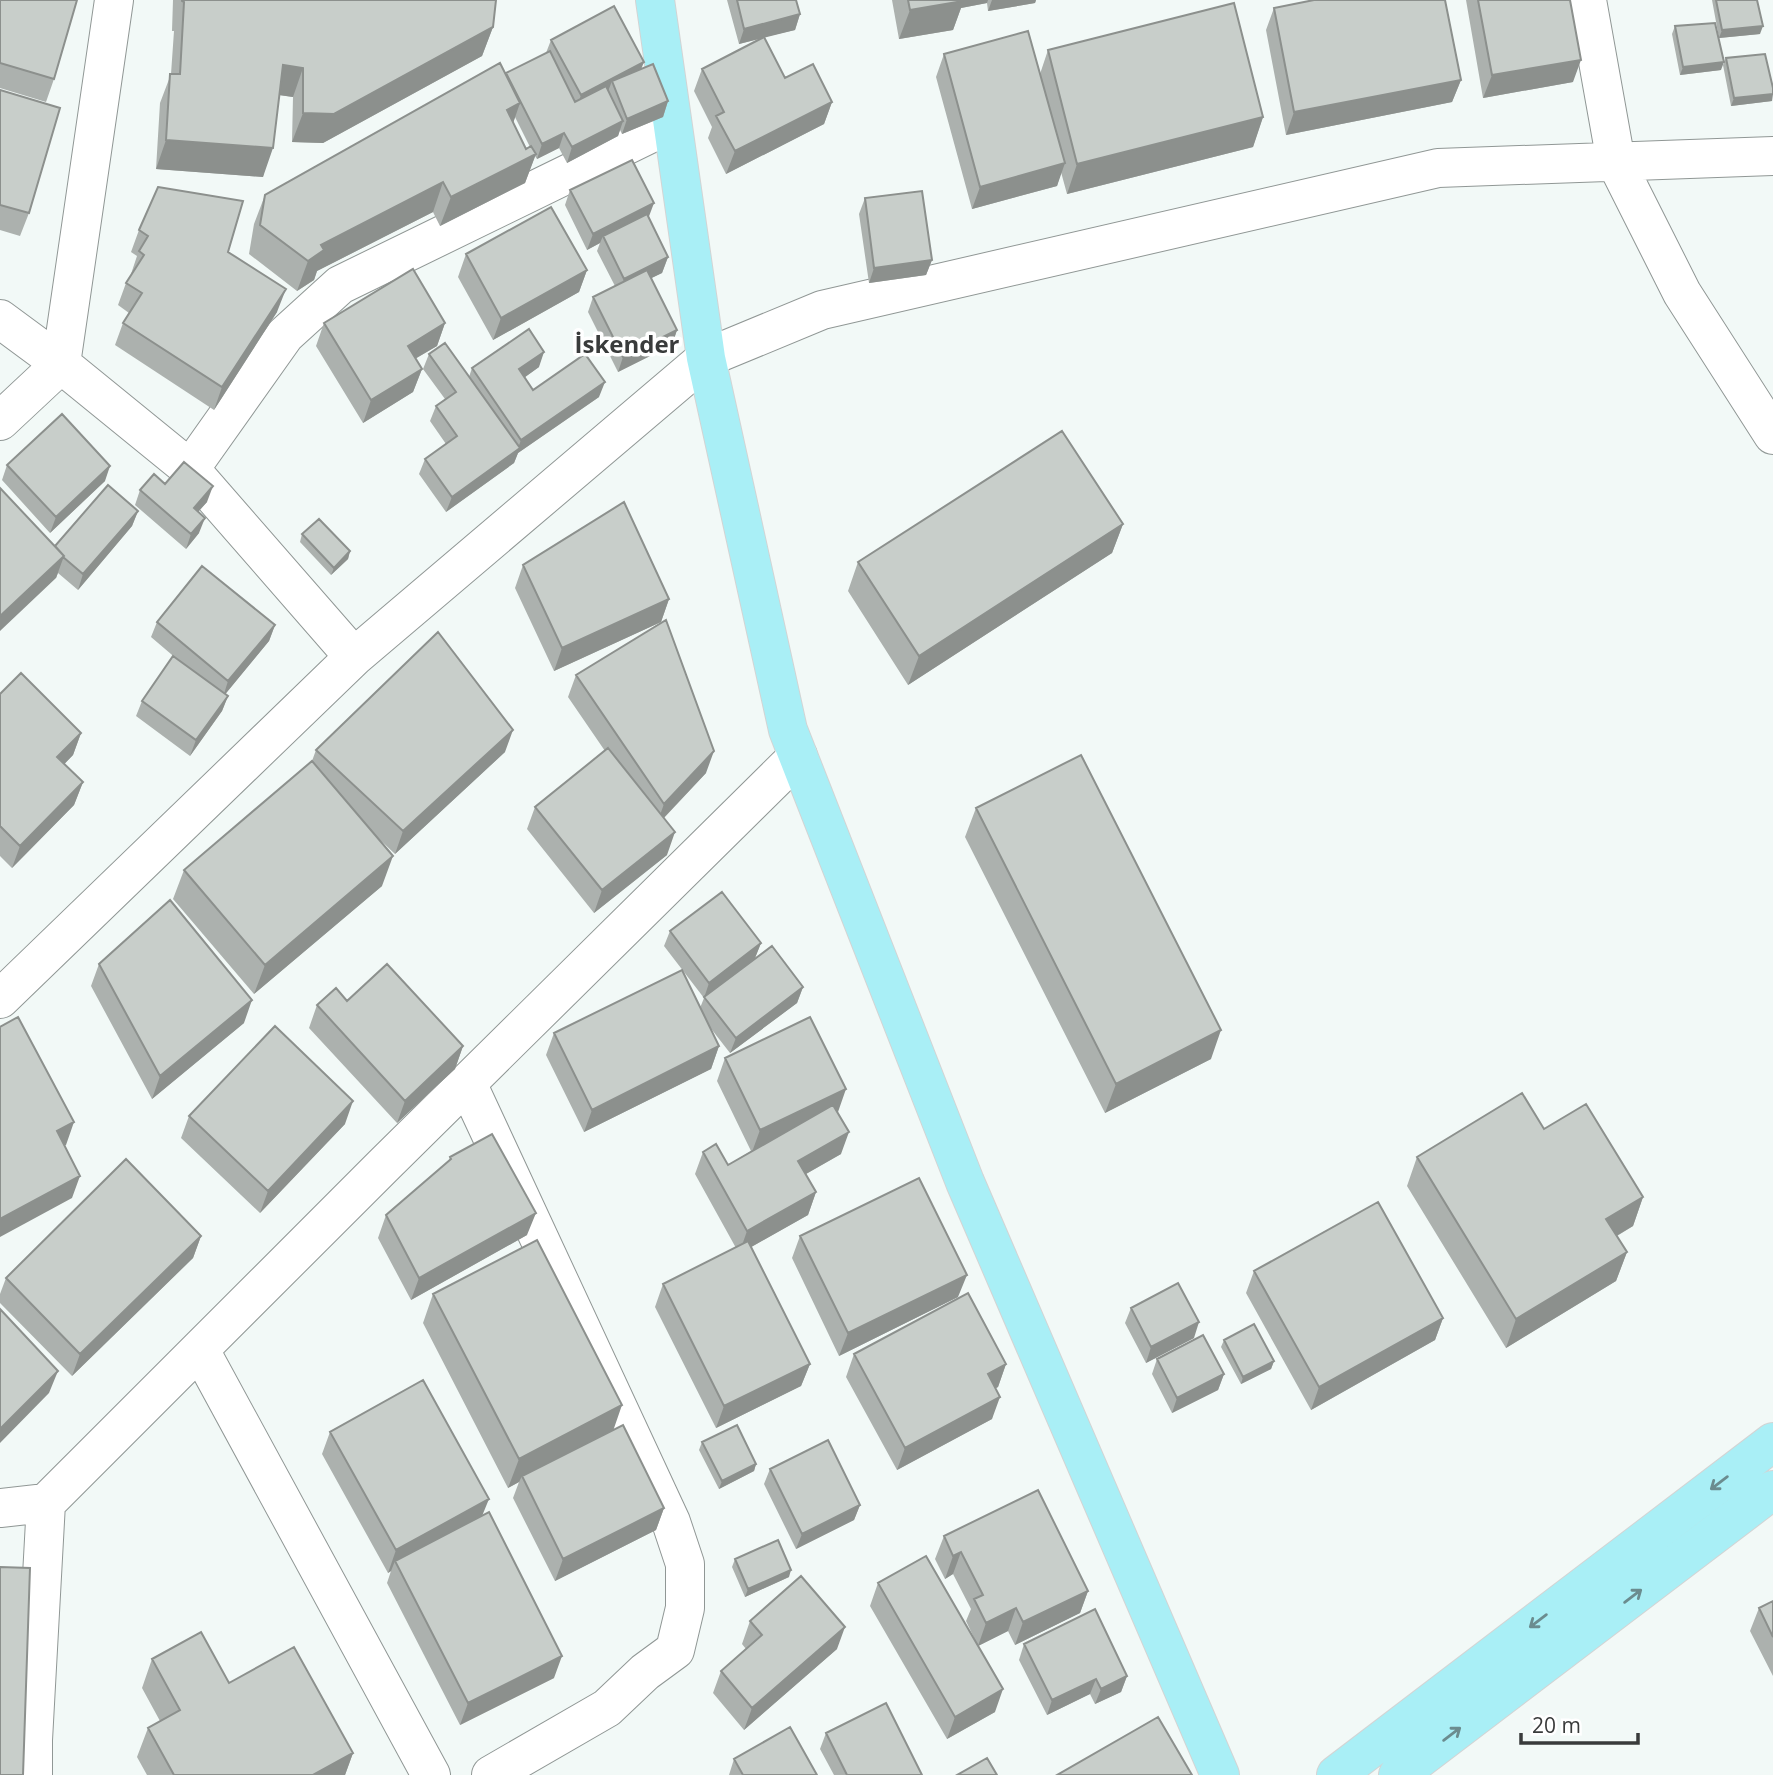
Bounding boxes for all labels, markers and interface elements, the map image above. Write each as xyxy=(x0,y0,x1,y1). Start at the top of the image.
district label: İskender xyxy=(575,327,680,360)
one-way arrow xyxy=(1709,1475,1728,1490)
one-way arrow xyxy=(1623,1589,1642,1604)
one-way arrow xyxy=(1529,1614,1548,1629)
scale bar xyxy=(1521,1702,1638,1746)
text: 20 m xyxy=(1532,1711,1581,1739)
one-way arrow xyxy=(1442,1726,1461,1741)

